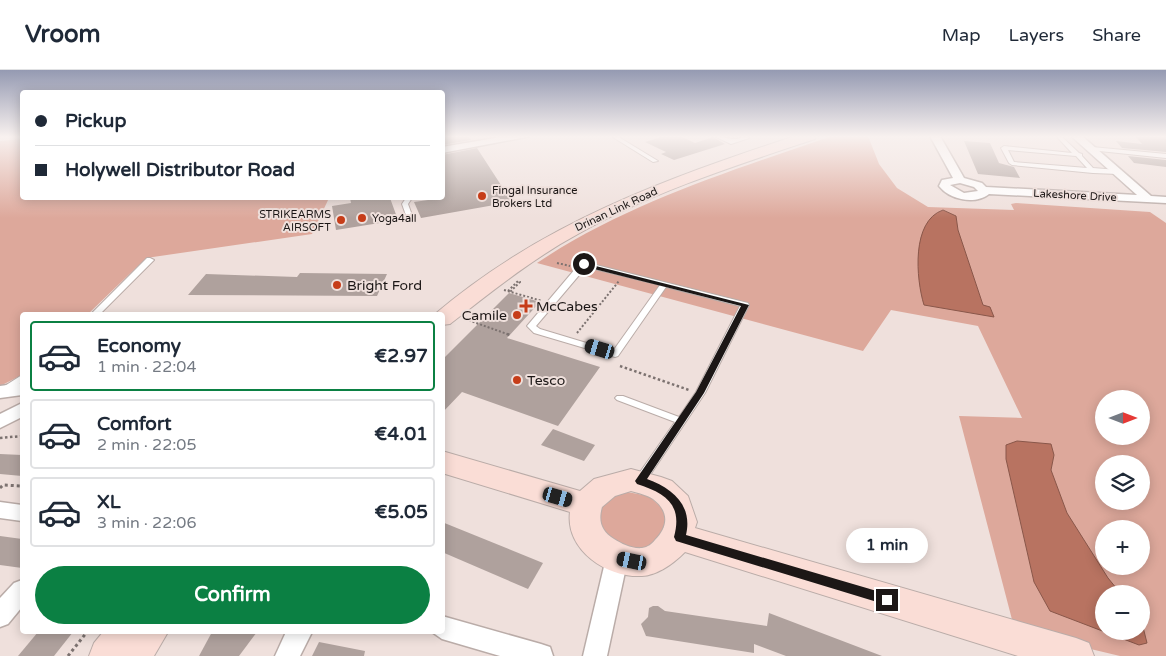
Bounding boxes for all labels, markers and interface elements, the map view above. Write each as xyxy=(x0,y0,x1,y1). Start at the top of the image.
text: Vroom xyxy=(25,20,101,49)
text: Map xyxy=(942,24,981,46)
text: Layers xyxy=(1009,24,1064,46)
text: Share xyxy=(1092,24,1141,46)
text: Pickup xyxy=(65,110,126,132)
text: Holywell Distributor Road xyxy=(65,159,295,181)
place label: Fingal Insurance Brokers Ltd xyxy=(492,184,578,210)
street label: Drinan Link Road xyxy=(573,185,660,234)
street label: Lakeshore Drive xyxy=(1033,187,1117,204)
marker: Fingal Insurance Brokers Ltd xyxy=(476,190,488,202)
place label: STRIKEARMS AIRSOFT xyxy=(259,208,331,234)
marker: Yoga4all xyxy=(356,212,368,224)
place label: Yoga4all xyxy=(372,212,417,225)
marker: STRIKEARMS AIRSOFT xyxy=(335,214,347,226)
route start xyxy=(573,253,595,275)
place label: Bright Ford xyxy=(347,277,422,294)
marker: Bright Ford xyxy=(331,279,343,291)
place label: McCabes xyxy=(536,298,598,315)
marker: McCabes xyxy=(520,300,532,312)
place label: Camile xyxy=(462,307,507,324)
marker: Camile xyxy=(511,309,523,321)
icon: car xyxy=(37,334,82,379)
text: Economy xyxy=(97,335,181,357)
car xyxy=(583,337,616,361)
text: €2.97 xyxy=(374,345,428,367)
text: 1 min · 22:04 xyxy=(97,357,196,377)
place label: Tesco xyxy=(527,372,565,389)
marker: Tesco xyxy=(511,374,523,386)
north arrow xyxy=(1095,390,1150,445)
map controls xyxy=(1095,390,1150,640)
icon: car xyxy=(37,412,82,457)
text: Comfort xyxy=(97,413,171,435)
text: €4.01 xyxy=(374,423,428,445)
text: 2 min · 22:05 xyxy=(97,435,196,455)
button: layers xyxy=(1095,455,1150,510)
car xyxy=(541,486,574,508)
icon: car xyxy=(37,490,82,535)
text: XL xyxy=(97,491,121,513)
text: €5.05 xyxy=(374,501,428,523)
text: 3 min · 22:06 xyxy=(97,513,196,533)
button: + xyxy=(1095,520,1150,575)
callout: 1 min xyxy=(846,528,928,562)
text: 1 min xyxy=(866,535,908,555)
car xyxy=(615,551,648,571)
button: Confirm xyxy=(35,566,430,624)
button: − xyxy=(1095,585,1150,640)
route end xyxy=(876,589,898,611)

